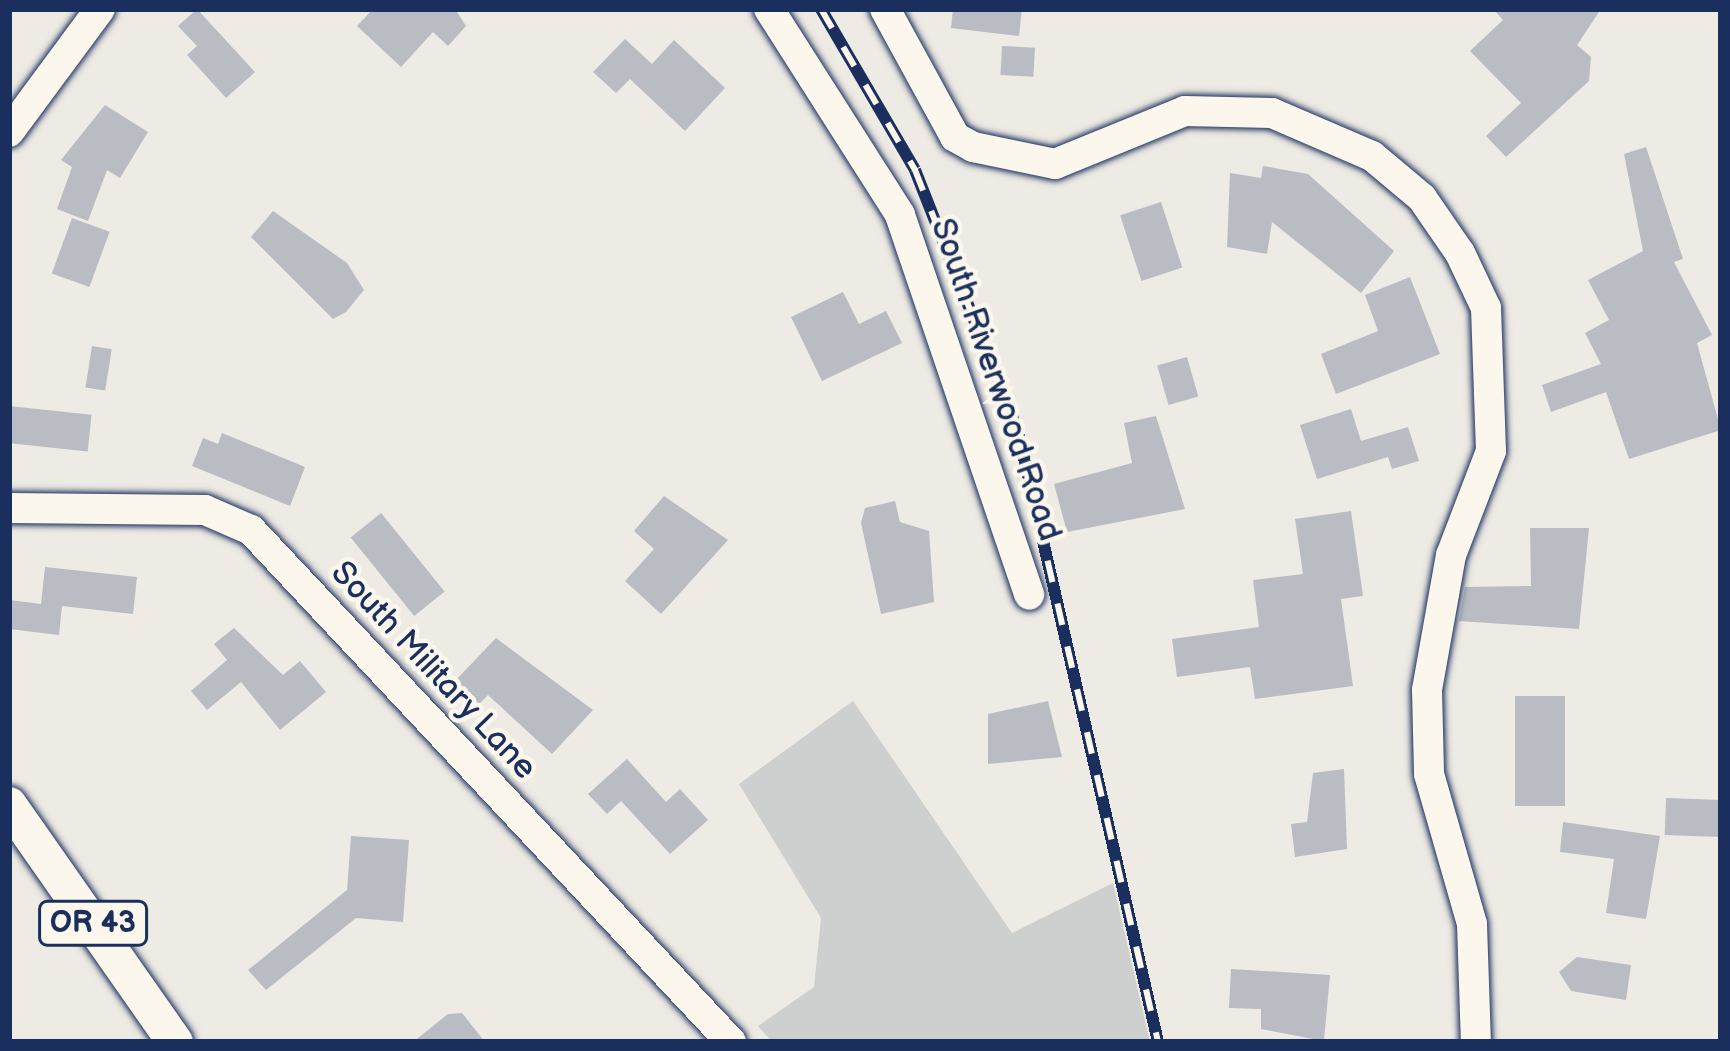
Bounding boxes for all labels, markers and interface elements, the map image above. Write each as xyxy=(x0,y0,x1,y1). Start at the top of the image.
street label: South Riverwood Road xyxy=(921,214,1069,546)
street label: South Military Lane xyxy=(321,553,545,789)
road number: OR 43 xyxy=(36,899,150,947)

